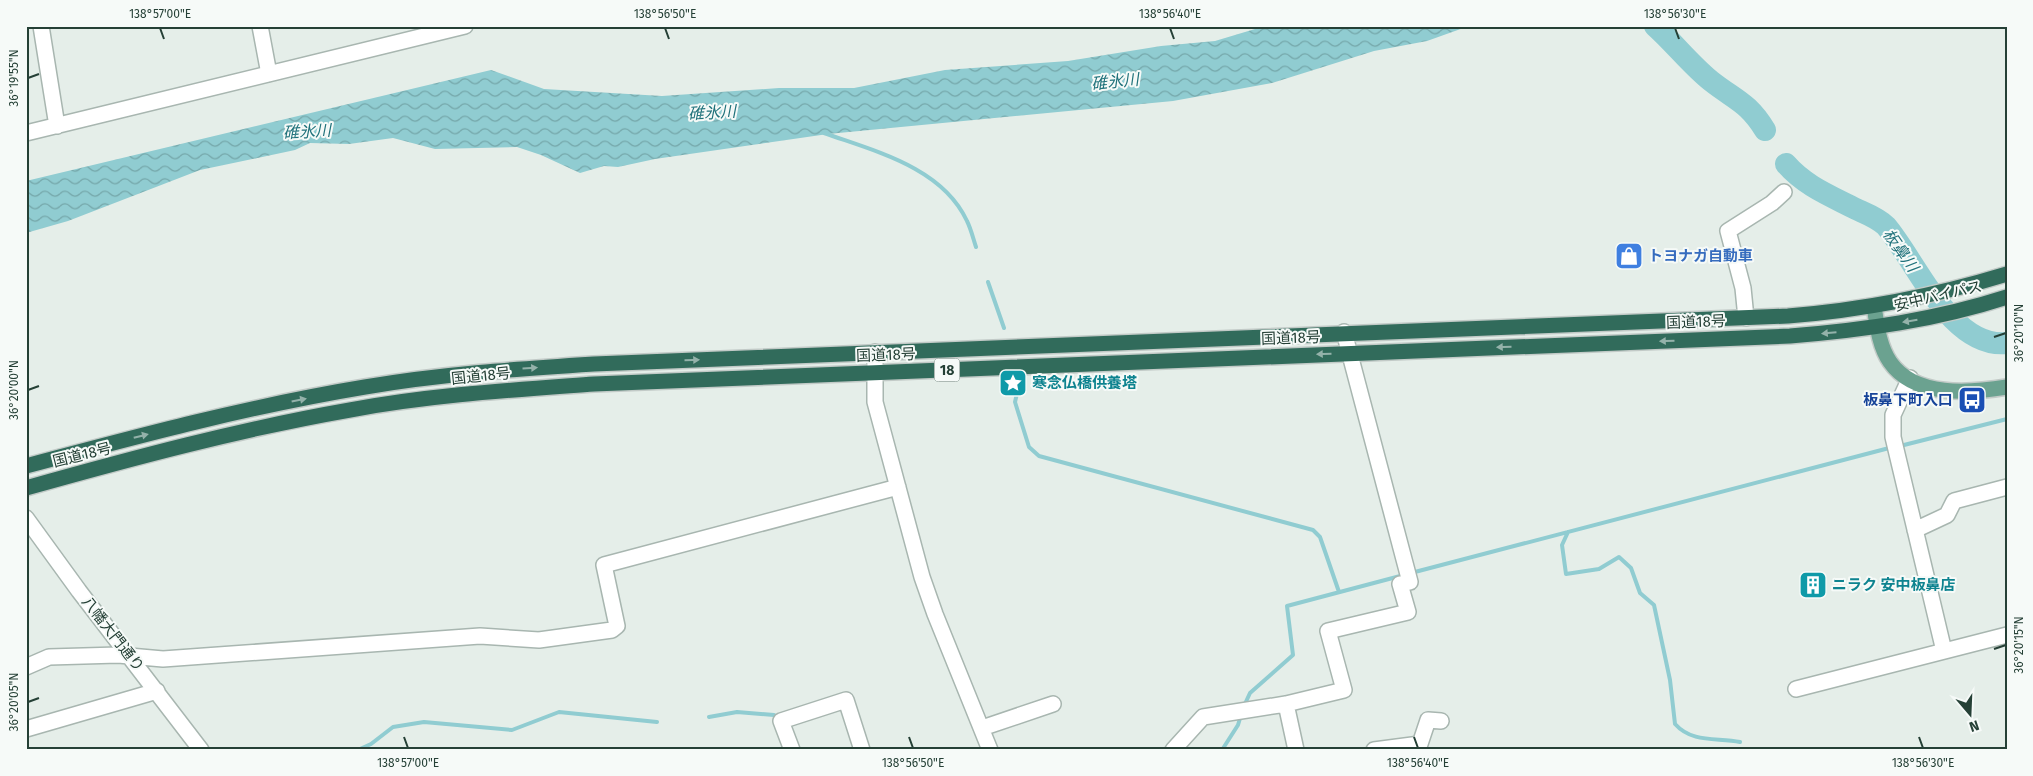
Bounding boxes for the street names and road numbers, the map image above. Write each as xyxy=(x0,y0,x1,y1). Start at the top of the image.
street label: 安中バイパス xyxy=(1892,277,1984,315)
street label: 国道18号 xyxy=(1666,312,1726,332)
street label: 国道18号 xyxy=(1261,328,1321,348)
street label: 国道18号 xyxy=(856,345,916,365)
road number: 18 xyxy=(934,358,960,382)
street label: 国道18号 xyxy=(450,364,512,388)
street label: 国道18号 xyxy=(51,439,113,471)
street label: 八幡大門通り xyxy=(78,593,148,675)

